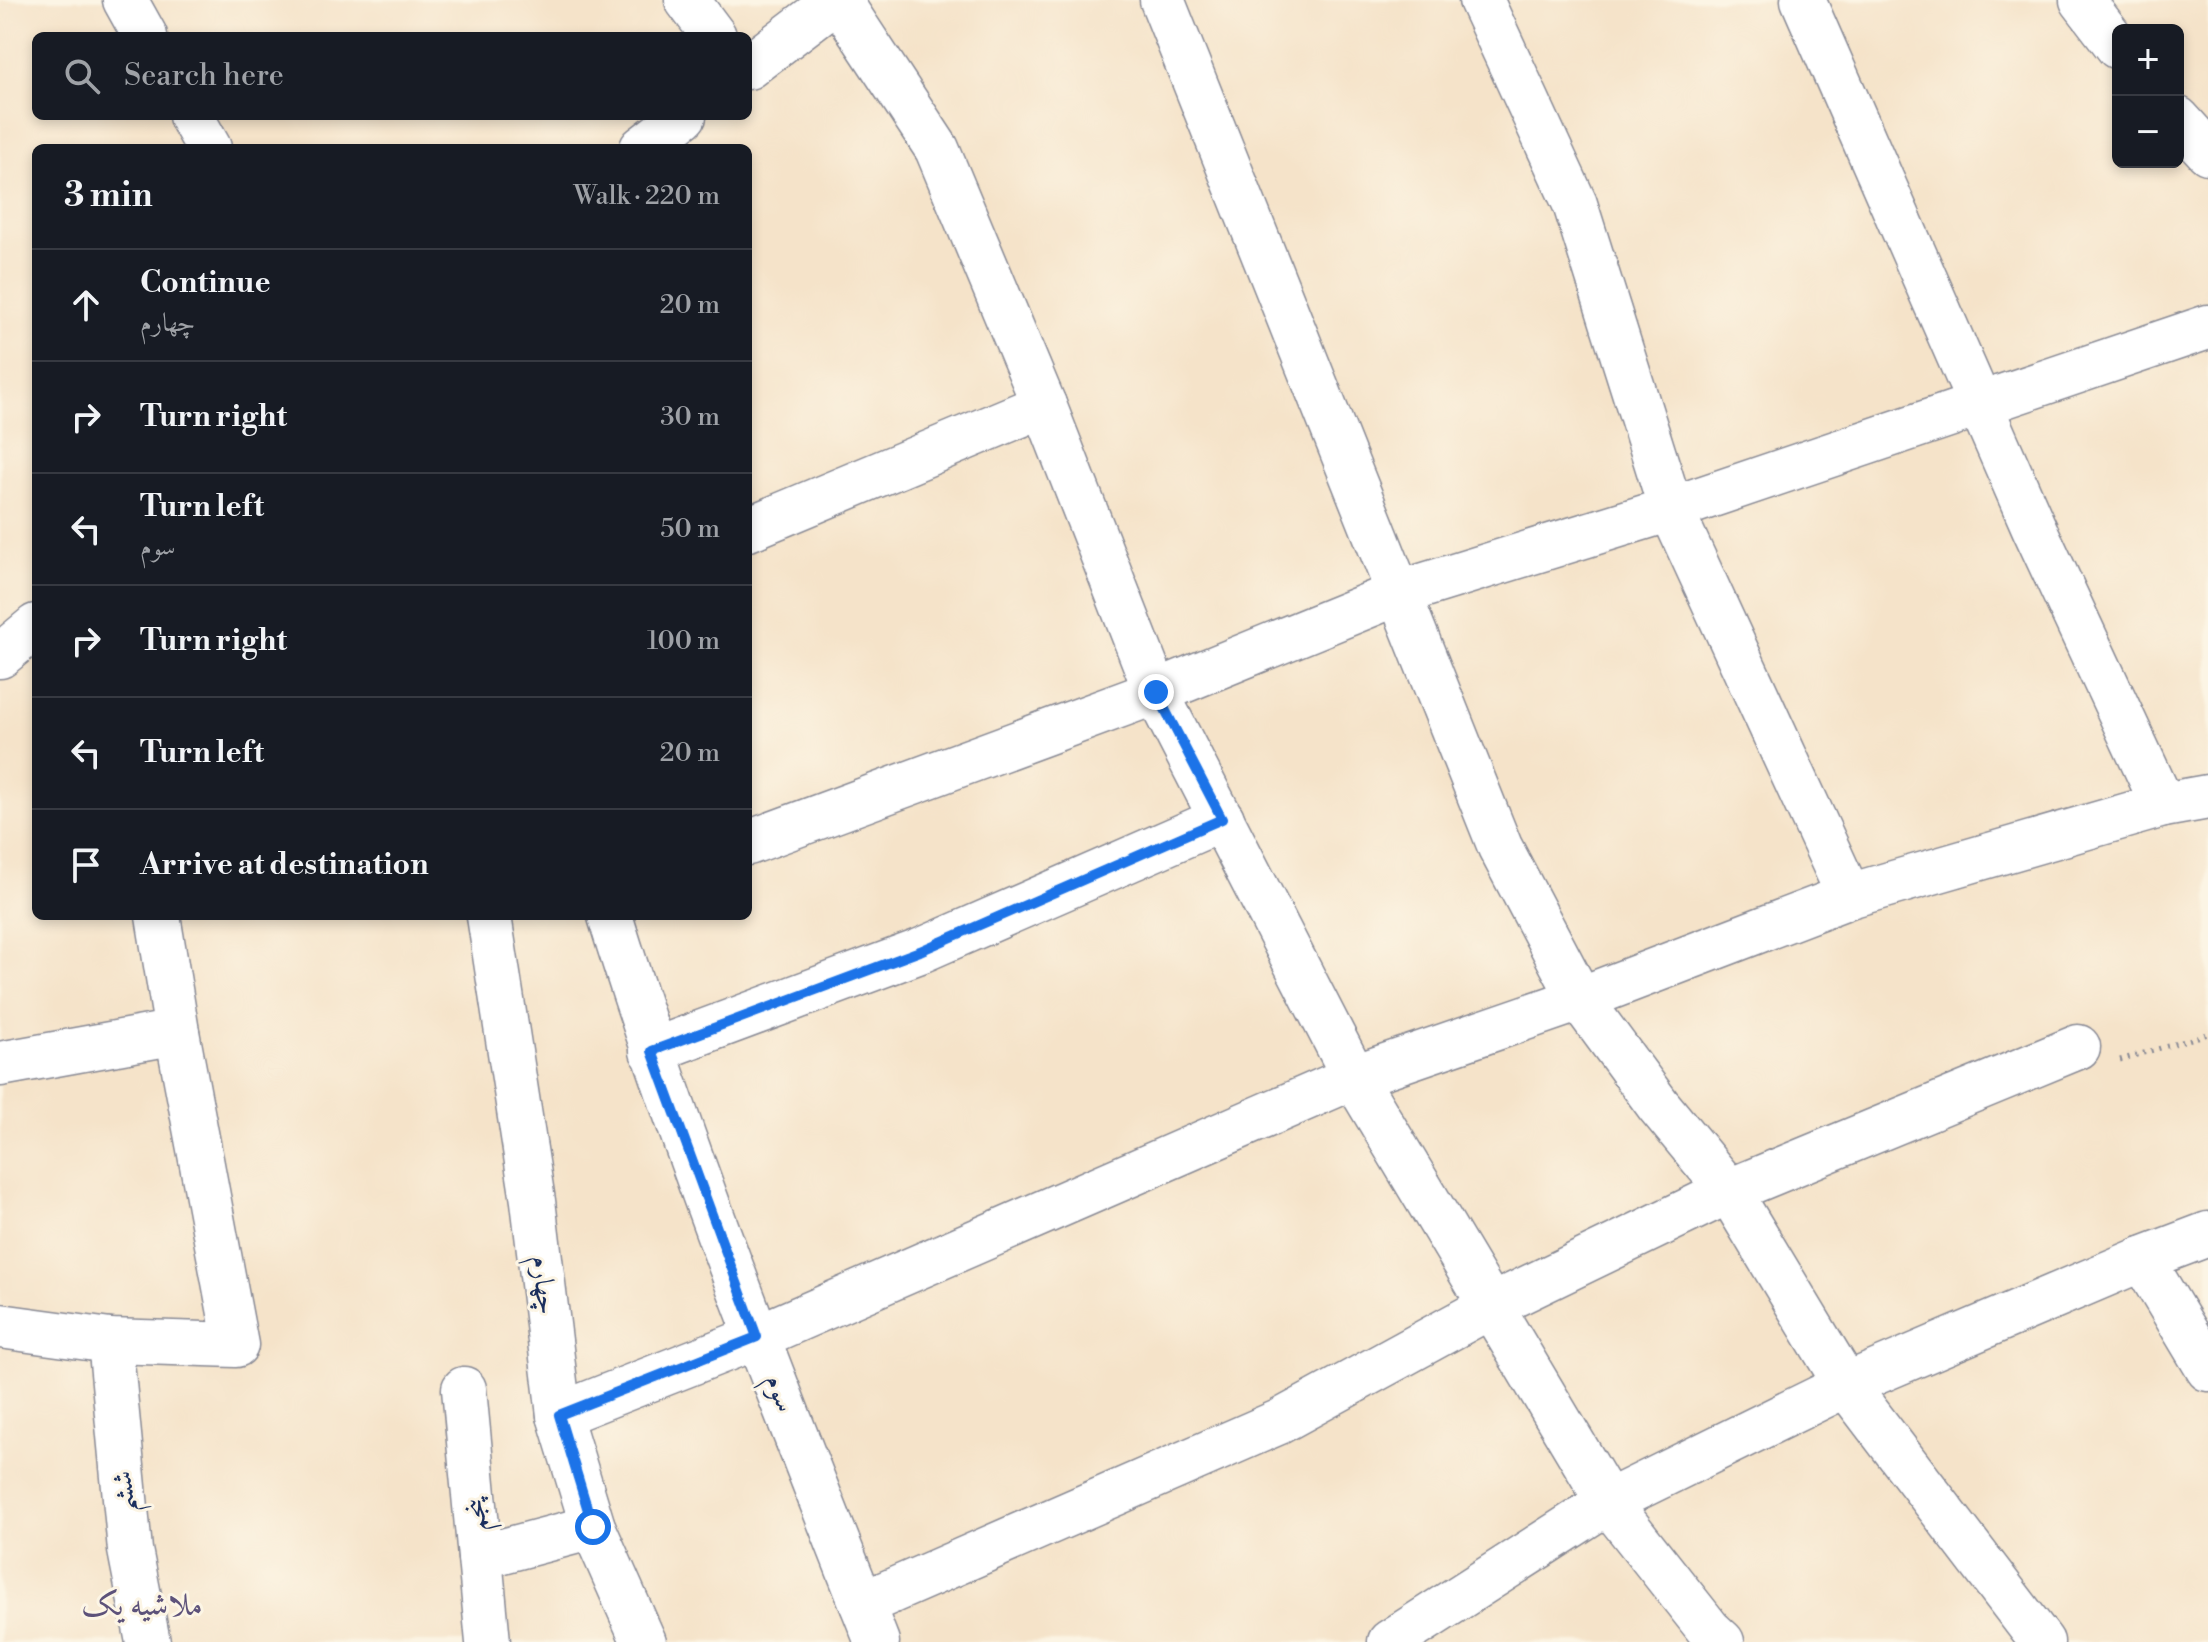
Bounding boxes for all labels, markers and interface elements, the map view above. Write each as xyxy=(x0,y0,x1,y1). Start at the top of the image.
map controls xyxy=(2112,24,2184,168)
button: + xyxy=(2112,24,2184,96)
search box xyxy=(32,32,752,120)
icon: search xyxy=(60,54,104,98)
text: Search here xyxy=(124,57,284,95)
button: − xyxy=(2112,96,2184,168)
text: 3 min xyxy=(64,175,153,217)
text: Walk · 220 m xyxy=(574,180,720,212)
text: Continue xyxy=(140,264,271,302)
icon: ahead xyxy=(64,283,108,327)
text: 20 m xyxy=(660,289,720,321)
text: چهارم xyxy=(140,307,195,339)
icon: right xyxy=(64,395,108,439)
text: Turn right xyxy=(140,398,287,436)
text: 30 m xyxy=(660,401,720,433)
text: Turn left xyxy=(140,488,264,526)
icon: left xyxy=(64,507,108,551)
text: 50 m xyxy=(660,513,720,545)
text: سوم xyxy=(140,531,176,563)
icon: right xyxy=(64,619,108,663)
text: Turn right xyxy=(140,622,287,660)
text: 100 m xyxy=(647,625,720,657)
route end xyxy=(1138,674,1174,710)
icon: left xyxy=(64,731,108,775)
text: Turn left xyxy=(140,734,264,772)
text: 20 m xyxy=(660,737,720,769)
icon: arrive xyxy=(64,843,108,887)
text: Arrive at destination xyxy=(140,846,429,884)
street label: چهارم xyxy=(517,1253,565,1317)
street label: سوم xyxy=(751,1369,803,1419)
street label: ششم xyxy=(105,1469,152,1515)
street label: پنجم xyxy=(457,1493,503,1534)
route start xyxy=(575,1509,611,1545)
district label: ملاشیه یک xyxy=(81,1585,203,1625)

